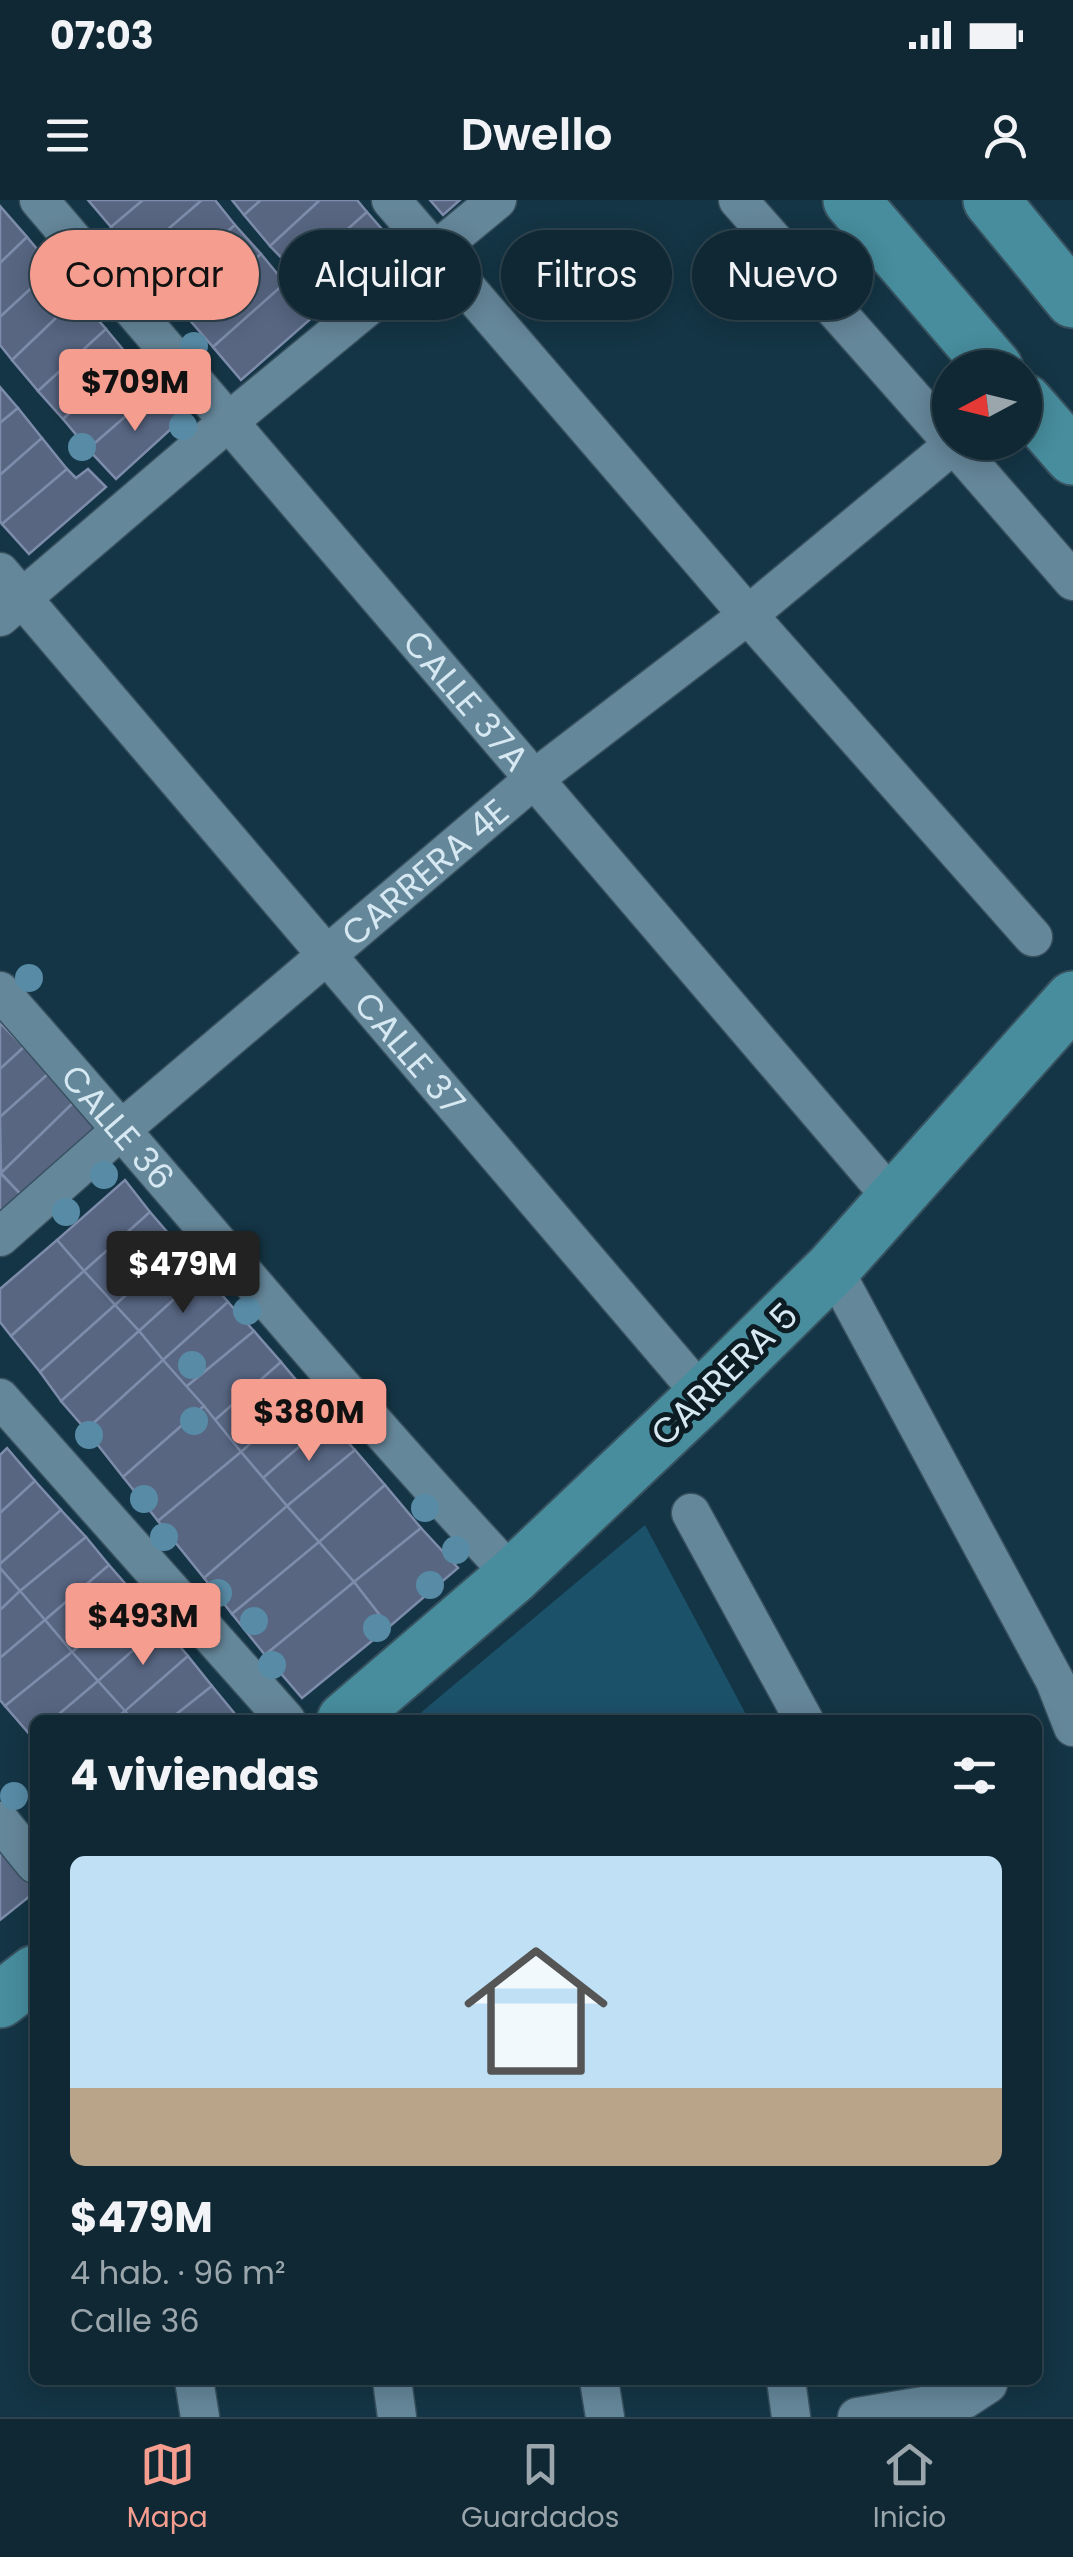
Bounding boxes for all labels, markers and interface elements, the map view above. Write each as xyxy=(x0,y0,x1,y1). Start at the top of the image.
text: 07:03 xyxy=(50,9,154,62)
text: Dwello xyxy=(461,103,612,166)
icon: menu xyxy=(40,108,95,163)
icon: person xyxy=(978,108,1033,163)
chip: Comprar xyxy=(30,230,259,320)
chip: Alquilar xyxy=(279,230,481,320)
chip: Filtros xyxy=(501,230,672,320)
chip: Nuevo xyxy=(692,230,873,320)
pin: $709M xyxy=(65,349,205,434)
north arrow xyxy=(932,350,1042,460)
map controls xyxy=(932,350,1042,460)
text: $709M xyxy=(81,359,189,404)
street label: CALLE 37A xyxy=(392,619,541,781)
street label: CARRERA 4E xyxy=(330,787,519,957)
street label: CALLE 37 xyxy=(344,981,477,1125)
street label: CALLE 36 xyxy=(50,1053,186,1200)
pin: $479M xyxy=(113,1231,253,1316)
text: $479M xyxy=(129,1241,237,1286)
street label: CARRERA 5 xyxy=(640,1291,808,1457)
pin: $380M xyxy=(239,1379,379,1464)
text: $380M xyxy=(253,1389,365,1434)
pin: $493M xyxy=(73,1583,213,1668)
text: $493M xyxy=(87,1593,199,1638)
text: 4 viviendas xyxy=(70,1746,319,1805)
icon: filters xyxy=(947,1748,1002,1803)
icon: home xyxy=(446,1921,626,2101)
text: $479M xyxy=(70,2188,213,2247)
text: 4 hab. · 96 m² xyxy=(70,2250,286,2295)
text: Calle 36 xyxy=(70,2298,200,2343)
tab: Mapa xyxy=(127,2437,208,2539)
tab: Guardados xyxy=(461,2437,619,2539)
tab: Inicio xyxy=(873,2437,946,2539)

